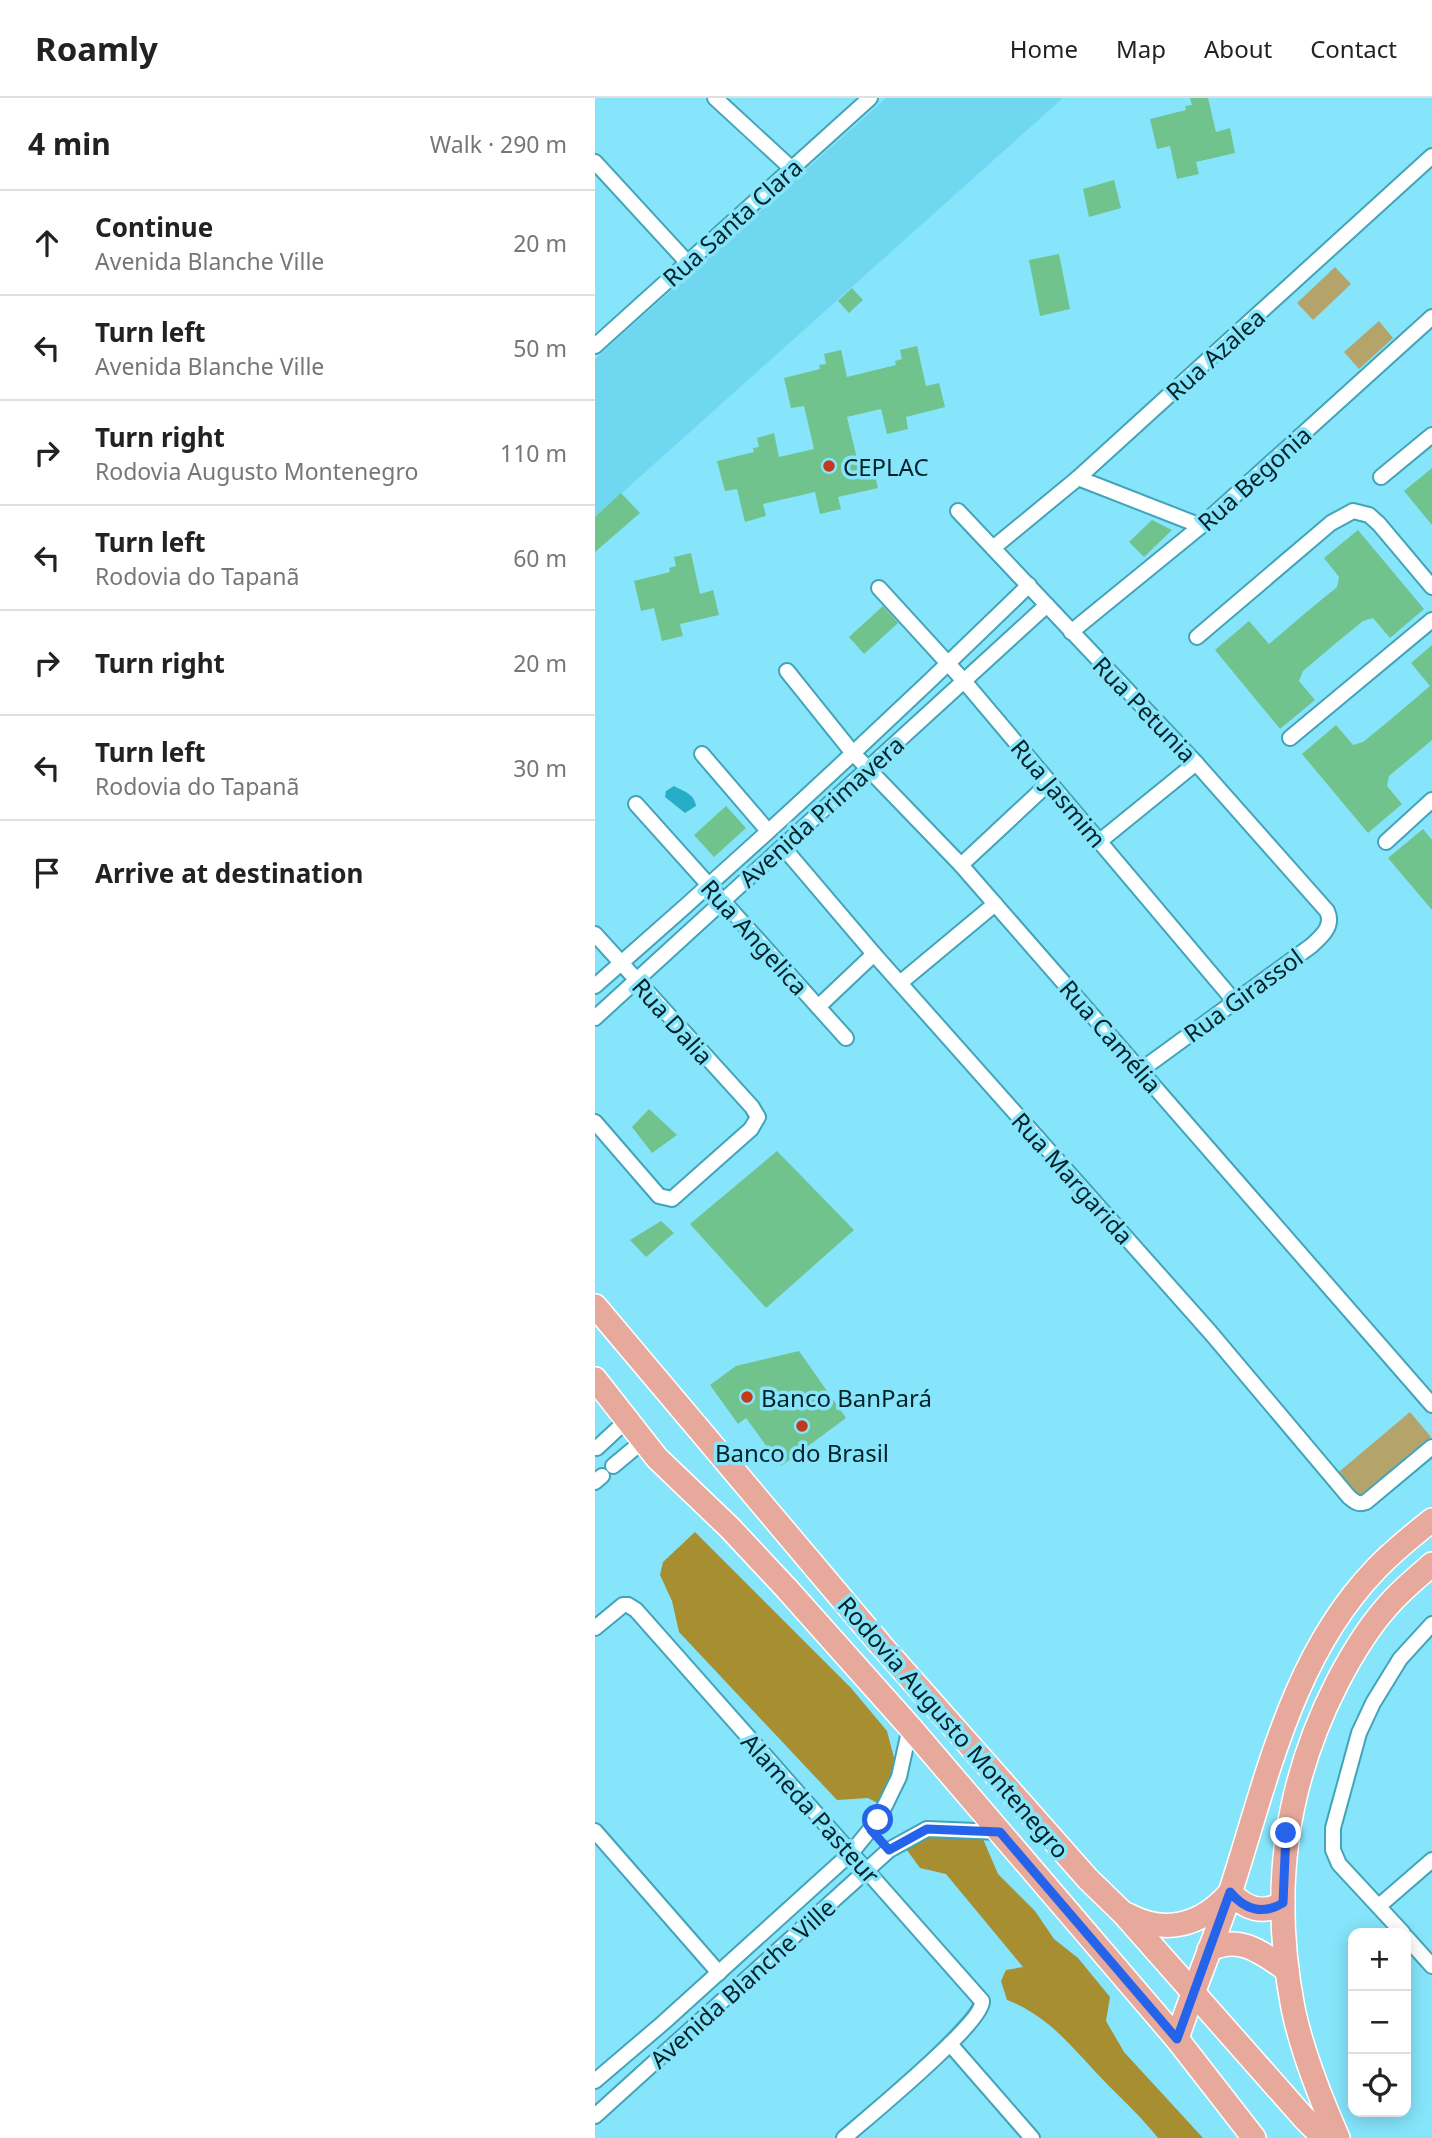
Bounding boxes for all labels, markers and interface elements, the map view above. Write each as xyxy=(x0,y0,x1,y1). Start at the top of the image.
text: Roamly xyxy=(35,26,158,71)
text: Home xyxy=(1010,32,1078,65)
text: Map xyxy=(1116,32,1166,65)
text: About xyxy=(1204,32,1272,65)
text: Contact xyxy=(1310,32,1397,65)
text: 4 min xyxy=(28,123,111,164)
text: Walk · 290 m xyxy=(430,128,567,160)
street label: Rua Santa Clara xyxy=(655,151,809,293)
text: Continue xyxy=(95,209,213,245)
icon: ahead xyxy=(28,224,66,262)
text: 20 m xyxy=(513,227,567,259)
text: Avenida Blanche Ville xyxy=(95,245,324,277)
street label: Rua Azalea xyxy=(1158,301,1272,407)
text: Turn left xyxy=(95,314,206,350)
icon: left xyxy=(28,329,66,367)
text: 50 m xyxy=(513,332,567,364)
text: Avenida Blanche Ville xyxy=(95,350,324,382)
street label: Rua Begonia xyxy=(1190,418,1318,538)
text: Turn right xyxy=(95,419,225,455)
icon: right xyxy=(28,434,66,472)
text: 110 m xyxy=(500,437,567,469)
place label: CEPLAC xyxy=(843,450,929,483)
text: Rodovia Augusto Montenegro xyxy=(95,455,418,487)
marker: CEPLAC xyxy=(821,458,837,474)
text: Turn left xyxy=(95,524,206,560)
icon: left xyxy=(28,539,66,577)
text: 60 m xyxy=(513,542,567,574)
text: Rodovia do Tapanã xyxy=(95,560,299,592)
icon: right xyxy=(28,644,66,682)
text: Turn right xyxy=(95,645,225,681)
text: 20 m xyxy=(513,647,567,679)
street label: Rua Petunia xyxy=(1086,649,1204,769)
street label: Avenida Primavera xyxy=(731,728,911,894)
street label: Rua Jasmim xyxy=(1004,732,1114,854)
text: Turn left xyxy=(95,734,206,770)
icon: left xyxy=(28,749,66,787)
text: 30 m xyxy=(513,752,567,784)
text: Rodovia do Tapanã xyxy=(95,770,299,802)
icon: arrive xyxy=(28,854,66,892)
text: Arrive at destination xyxy=(95,855,364,891)
street label: Rua Angelica xyxy=(694,872,816,1002)
street label: Rua Girassol xyxy=(1177,941,1309,1049)
street label: Rua Dalia xyxy=(625,970,721,1072)
street label: Rua Camélia xyxy=(1053,972,1169,1100)
street label: Rua Margarida xyxy=(1005,1105,1141,1251)
place label: Banco BanPará xyxy=(761,1381,932,1414)
marker: Banco BanPará xyxy=(739,1389,755,1405)
marker: Banco do Brasil xyxy=(794,1418,810,1434)
place label: Banco do Brasil xyxy=(715,1436,889,1469)
street label: Rodovia Augusto Montenegro xyxy=(831,1589,1077,1865)
street label: Alameda Pasteur xyxy=(735,1726,888,1890)
route start xyxy=(862,1804,893,1835)
route end xyxy=(1270,1817,1301,1848)
street label: Avenida Blanche Ville xyxy=(642,1891,842,2075)
map controls xyxy=(1348,1928,1411,2117)
button: + xyxy=(1348,1928,1411,1991)
button: − xyxy=(1348,1991,1411,2054)
button: locate xyxy=(1348,2054,1411,2117)

